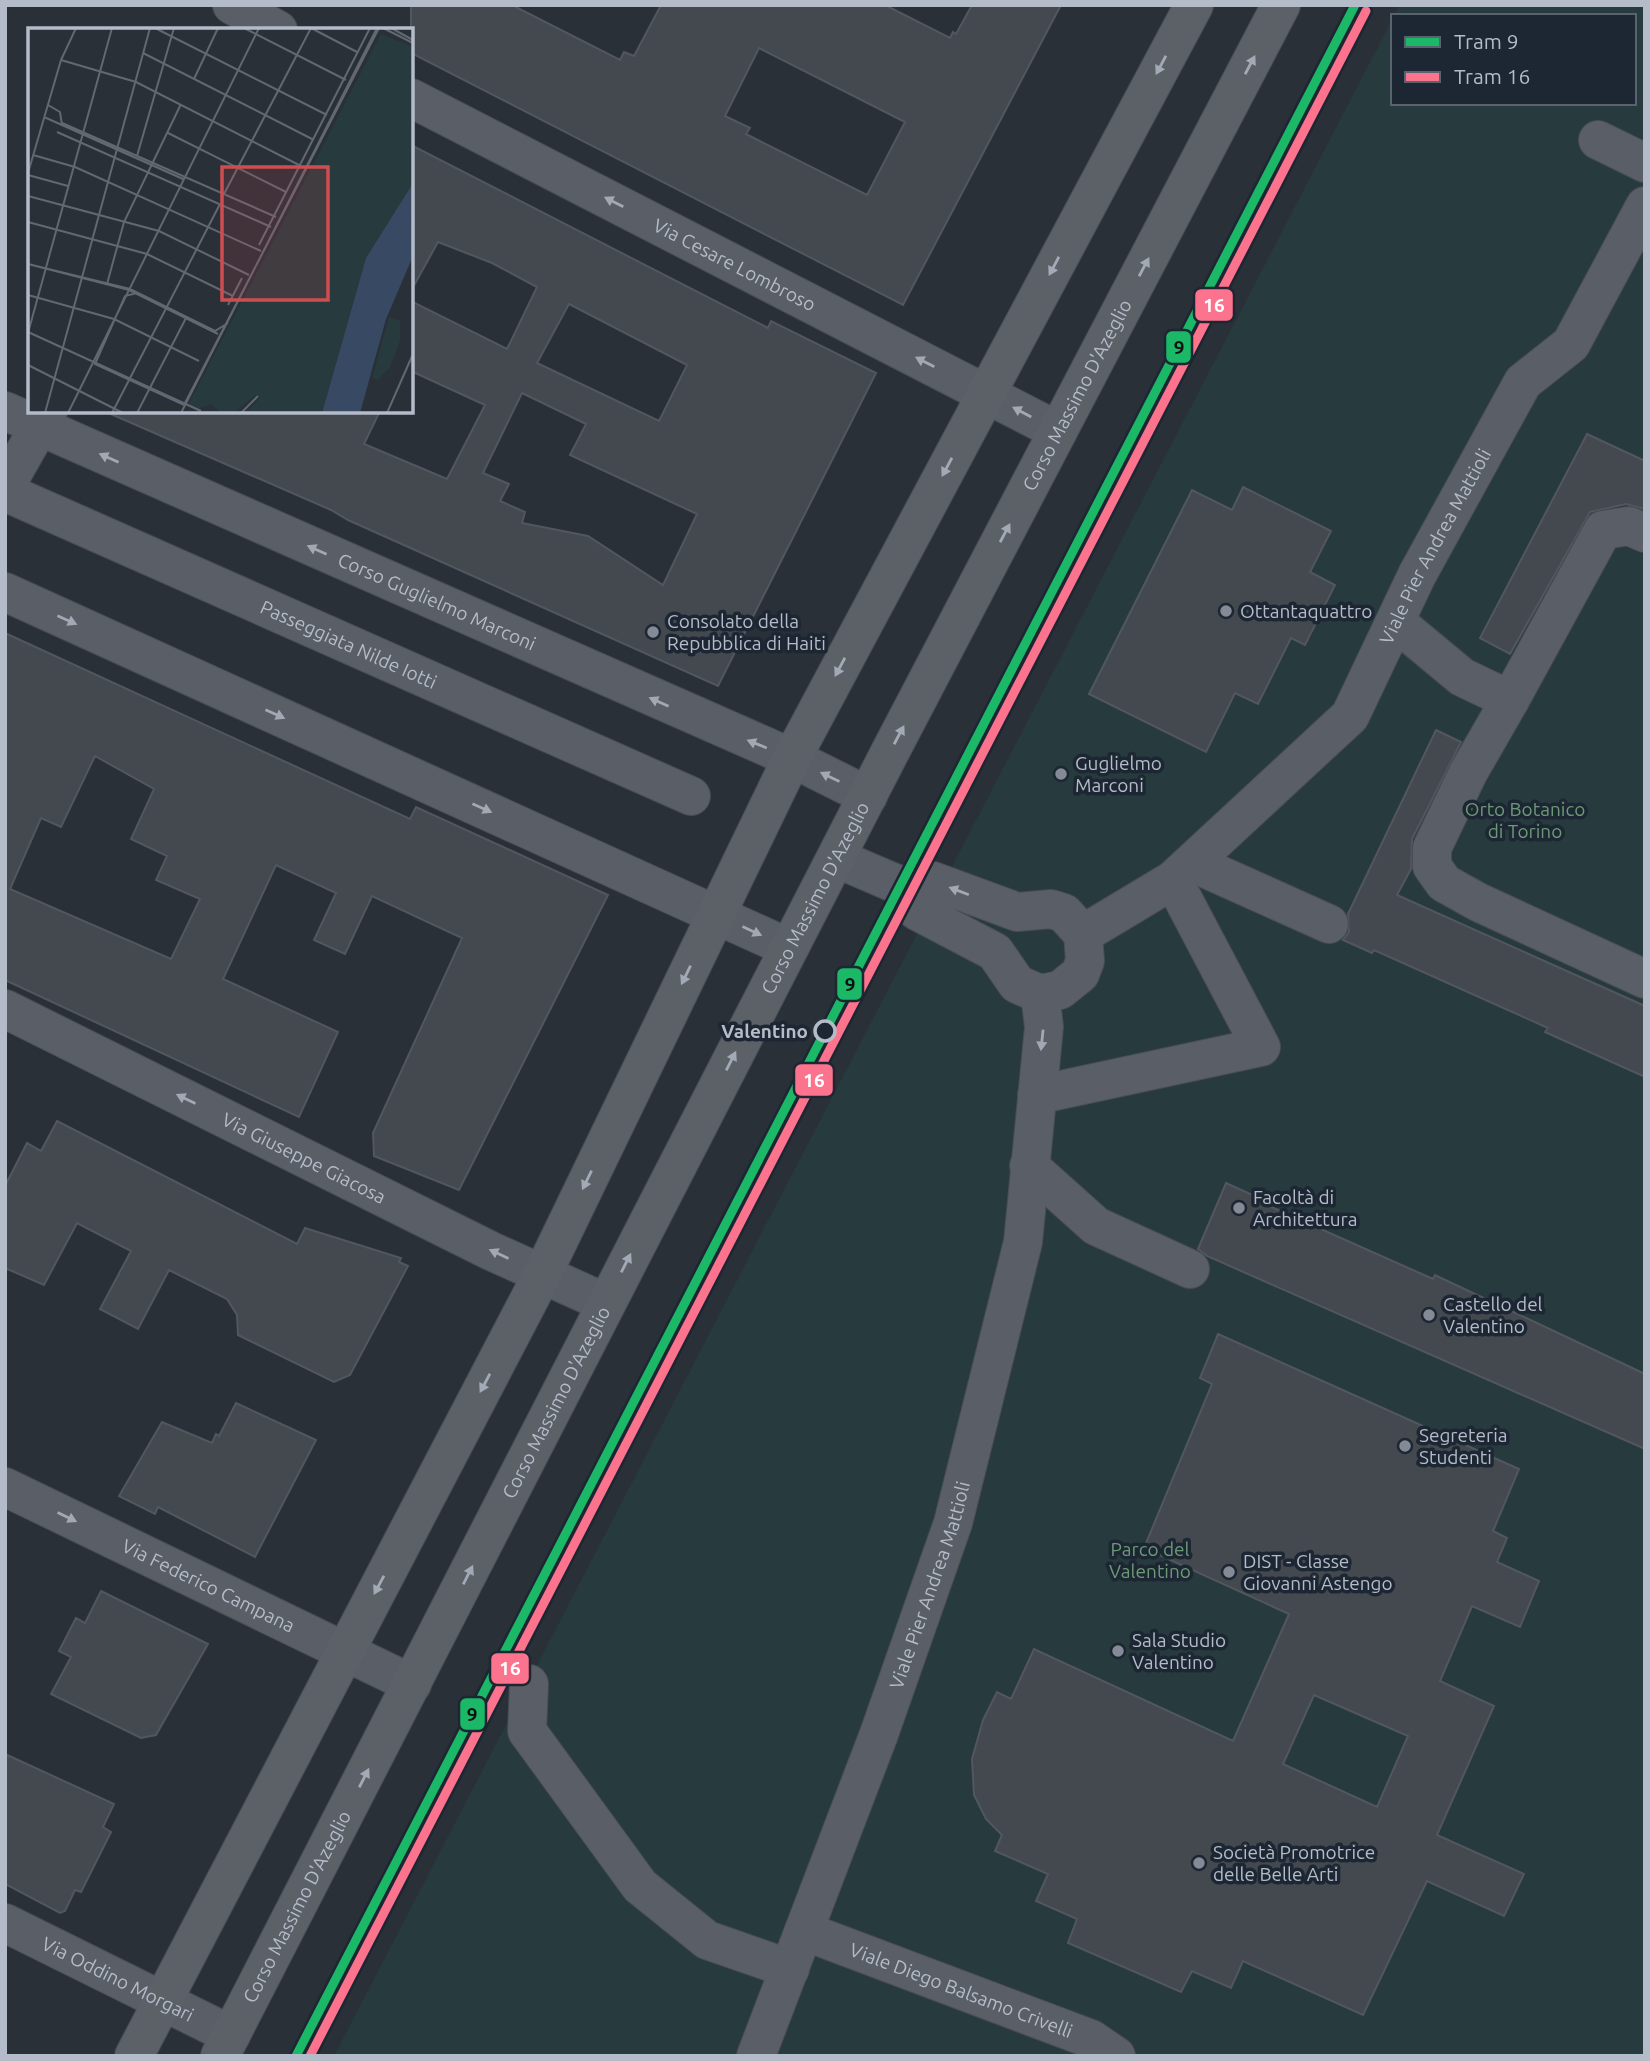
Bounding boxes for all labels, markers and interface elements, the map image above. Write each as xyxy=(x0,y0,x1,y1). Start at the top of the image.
legend xyxy=(1391,14,1636,105)
inset map xyxy=(28,28,413,413)
text: Tram 9 xyxy=(1454,29,1518,53)
one-way arrow xyxy=(1244,55,1255,75)
one-way arrow xyxy=(1156,56,1168,76)
text: Tram 16 xyxy=(1454,64,1530,88)
one-way arrow xyxy=(604,197,624,208)
street label: Via Cesare Lombroso xyxy=(650,214,820,315)
one-way arrow xyxy=(1048,256,1060,276)
one-way arrow xyxy=(1139,257,1150,277)
line badge: 16 xyxy=(1194,288,1234,322)
text: 16 xyxy=(1203,294,1225,316)
street label: Corso Massimo D'Azeglio xyxy=(1018,296,1136,494)
line badge: 9 xyxy=(1165,330,1192,364)
text: 9 xyxy=(1174,336,1184,358)
one-way arrow xyxy=(915,357,935,369)
one-way arrow xyxy=(1012,407,1032,418)
street label: Viale Pier Andrea Mattioli xyxy=(1375,445,1495,648)
one-way arrow xyxy=(99,452,119,464)
one-way arrow xyxy=(941,457,953,477)
one-way arrow xyxy=(998,523,1010,543)
one-way arrow xyxy=(307,544,327,556)
street label: Corso Guglielmo Marconi xyxy=(335,548,539,655)
street label: Passeggiata Nilde Iotti xyxy=(257,596,440,693)
place label: Ottantaquattro xyxy=(1240,600,1372,622)
marker: Ottantaquattro xyxy=(1218,603,1234,619)
place label: Consolato della Repubblica di Haiti xyxy=(667,610,826,654)
one-way arrow xyxy=(57,615,78,626)
marker: Consolato della Repubblica di Haiti xyxy=(645,624,661,640)
one-way arrow xyxy=(834,658,846,678)
one-way arrow xyxy=(649,696,670,707)
one-way arrow xyxy=(265,708,285,720)
one-way arrow xyxy=(894,725,905,745)
one-way arrow xyxy=(747,738,767,750)
place label: Guglielmo Marconi xyxy=(1075,752,1162,796)
marker: Guglielmo Marconi xyxy=(1053,766,1069,782)
one-way arrow xyxy=(820,771,840,783)
street label: Corso Massimo D'Azeglio xyxy=(757,798,873,998)
park label: Orto Botanico di Torino xyxy=(1465,798,1585,842)
one-way arrow xyxy=(472,802,492,814)
one-way arrow xyxy=(948,885,969,896)
one-way arrow xyxy=(742,925,762,937)
one-way arrow xyxy=(680,965,691,985)
line badge: 9 xyxy=(836,967,863,1001)
text: 9 xyxy=(845,973,855,995)
place label: Valentino xyxy=(721,1020,808,1042)
marker: Valentino xyxy=(814,1020,836,1042)
one-way arrow xyxy=(1037,1029,1048,1051)
one-way arrow xyxy=(725,1051,737,1071)
line badge: 16 xyxy=(794,1063,834,1097)
text: 16 xyxy=(803,1069,825,1091)
one-way arrow xyxy=(176,1093,196,1104)
street label: Via Giuseppe Giacosa xyxy=(218,1108,390,1208)
one-way arrow xyxy=(582,1170,593,1190)
place label: Facoltà di Architettura xyxy=(1253,1186,1357,1230)
marker: Facoltà di Architettura xyxy=(1231,1200,1247,1216)
one-way arrow xyxy=(489,1249,509,1260)
one-way arrow xyxy=(621,1253,632,1273)
place label: Castello del Valentino xyxy=(1443,1293,1543,1337)
street label: Corso Massimo D'Azeglio xyxy=(497,1303,614,1502)
marker: Castello del Valentino xyxy=(1421,1307,1437,1323)
one-way arrow xyxy=(479,1373,491,1393)
place label: Segreteria Studenti xyxy=(1419,1424,1508,1468)
marker: Segreteria Studenti xyxy=(1397,1438,1413,1454)
street label: Viale Pier Andrea Mattioli xyxy=(885,1479,974,1692)
one-way arrow xyxy=(57,1511,77,1522)
street label: Via Federico Campana xyxy=(119,1534,298,1637)
park label: Parco del Valentino xyxy=(1109,1538,1191,1582)
place label: DIST - Classe Giovanni Astengo xyxy=(1243,1550,1393,1594)
marker: DIST - Classe Giovanni Astengo xyxy=(1221,1564,1237,1580)
one-way arrow xyxy=(462,1565,473,1585)
one-way arrow xyxy=(373,1575,385,1595)
place label: Sala Studio Valentino xyxy=(1132,1629,1226,1673)
marker: Sala Studio Valentino xyxy=(1110,1643,1126,1659)
line badge: 16 xyxy=(490,1652,530,1685)
text: 16 xyxy=(499,1657,521,1679)
line badge: 9 xyxy=(459,1697,486,1731)
text: 9 xyxy=(467,1703,477,1725)
one-way arrow xyxy=(358,1768,370,1787)
street label: Corso Massimo D'Azeglio xyxy=(238,1807,355,2006)
place label: Società Promotrice delle Belle Arti xyxy=(1213,1841,1375,1885)
marker: Società Promotrice delle Belle Arti xyxy=(1191,1855,1207,1871)
street label: Via Oddino Morgari xyxy=(38,1932,198,2026)
street label: Viale Diego Balsamo Crivelli xyxy=(847,1938,1076,2042)

